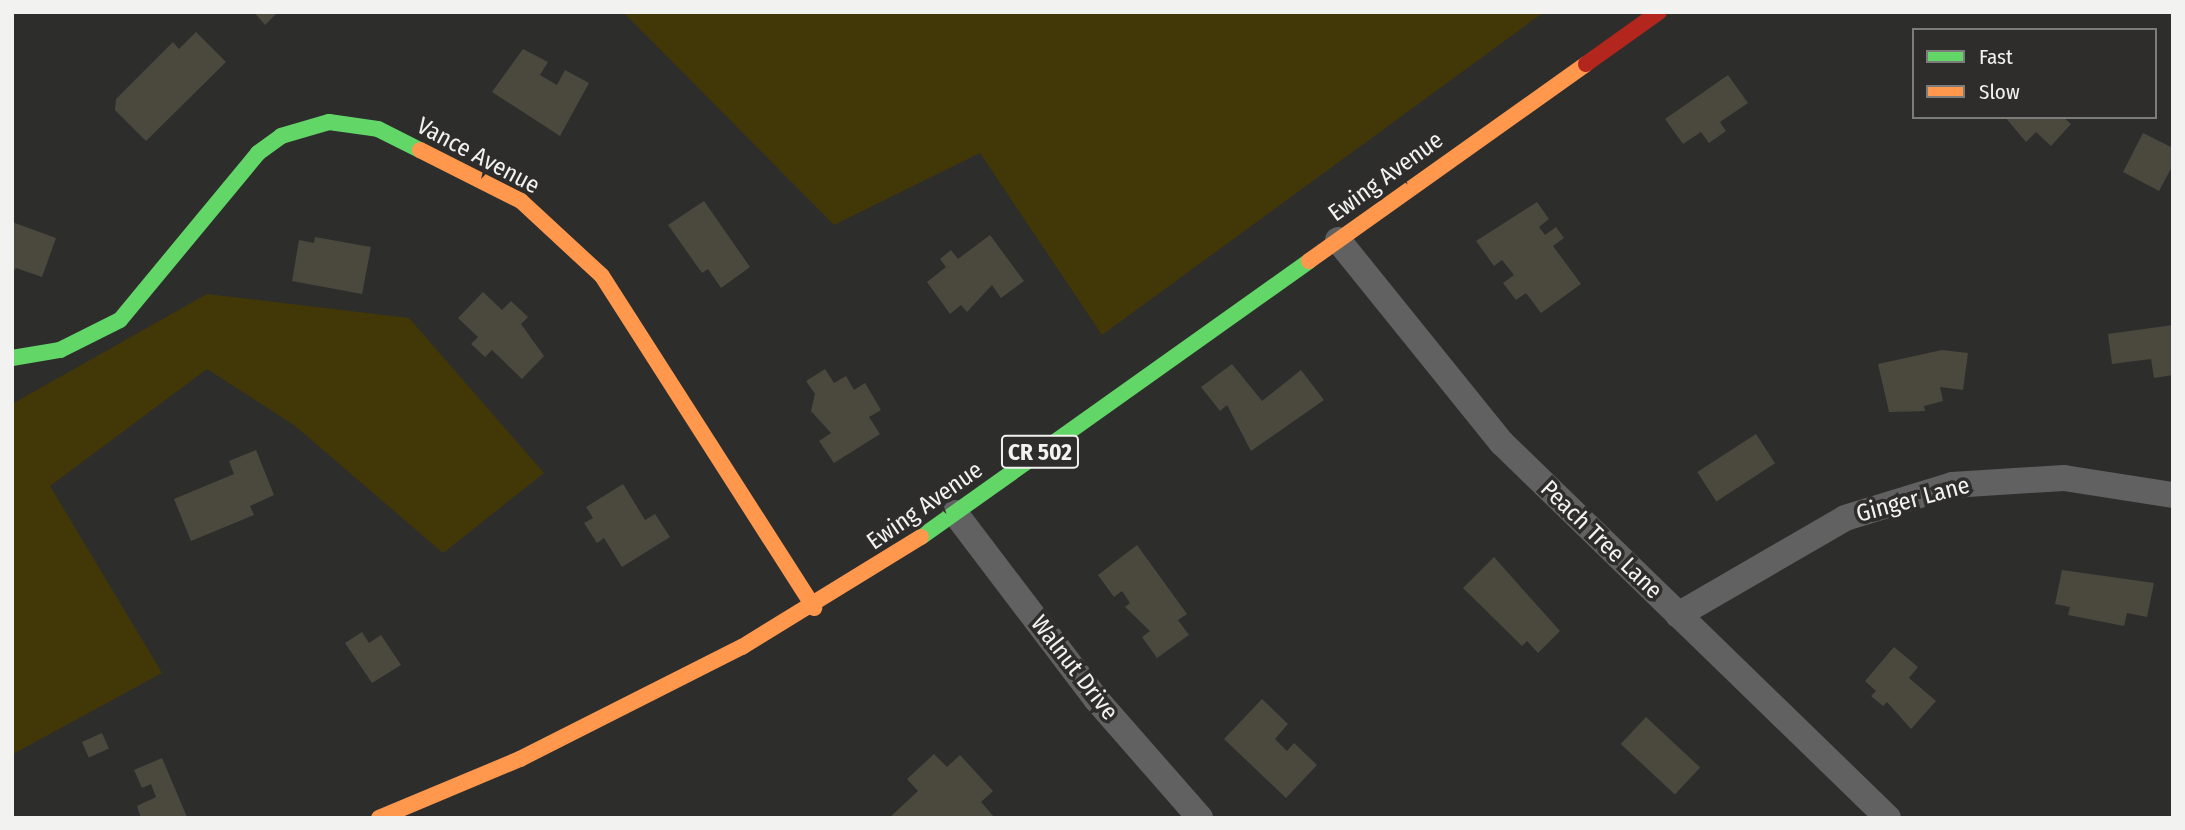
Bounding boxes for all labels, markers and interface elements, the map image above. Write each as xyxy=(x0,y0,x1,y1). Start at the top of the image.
legend xyxy=(1912,28,2157,119)
text: Fast xyxy=(1979,44,2013,70)
text: Slow xyxy=(1979,79,2020,105)
street label: Vance Avenue xyxy=(412,112,544,200)
street label: Ewing Avenue xyxy=(1323,126,1449,228)
road number: CR 502 xyxy=(1000,432,1080,472)
street label: Ewing Avenue xyxy=(862,456,988,556)
street label: Ginger Lane xyxy=(1853,471,1973,529)
street label: Peach Tree Lane xyxy=(1534,475,1668,605)
street label: Walnut Drive xyxy=(1024,610,1124,726)

